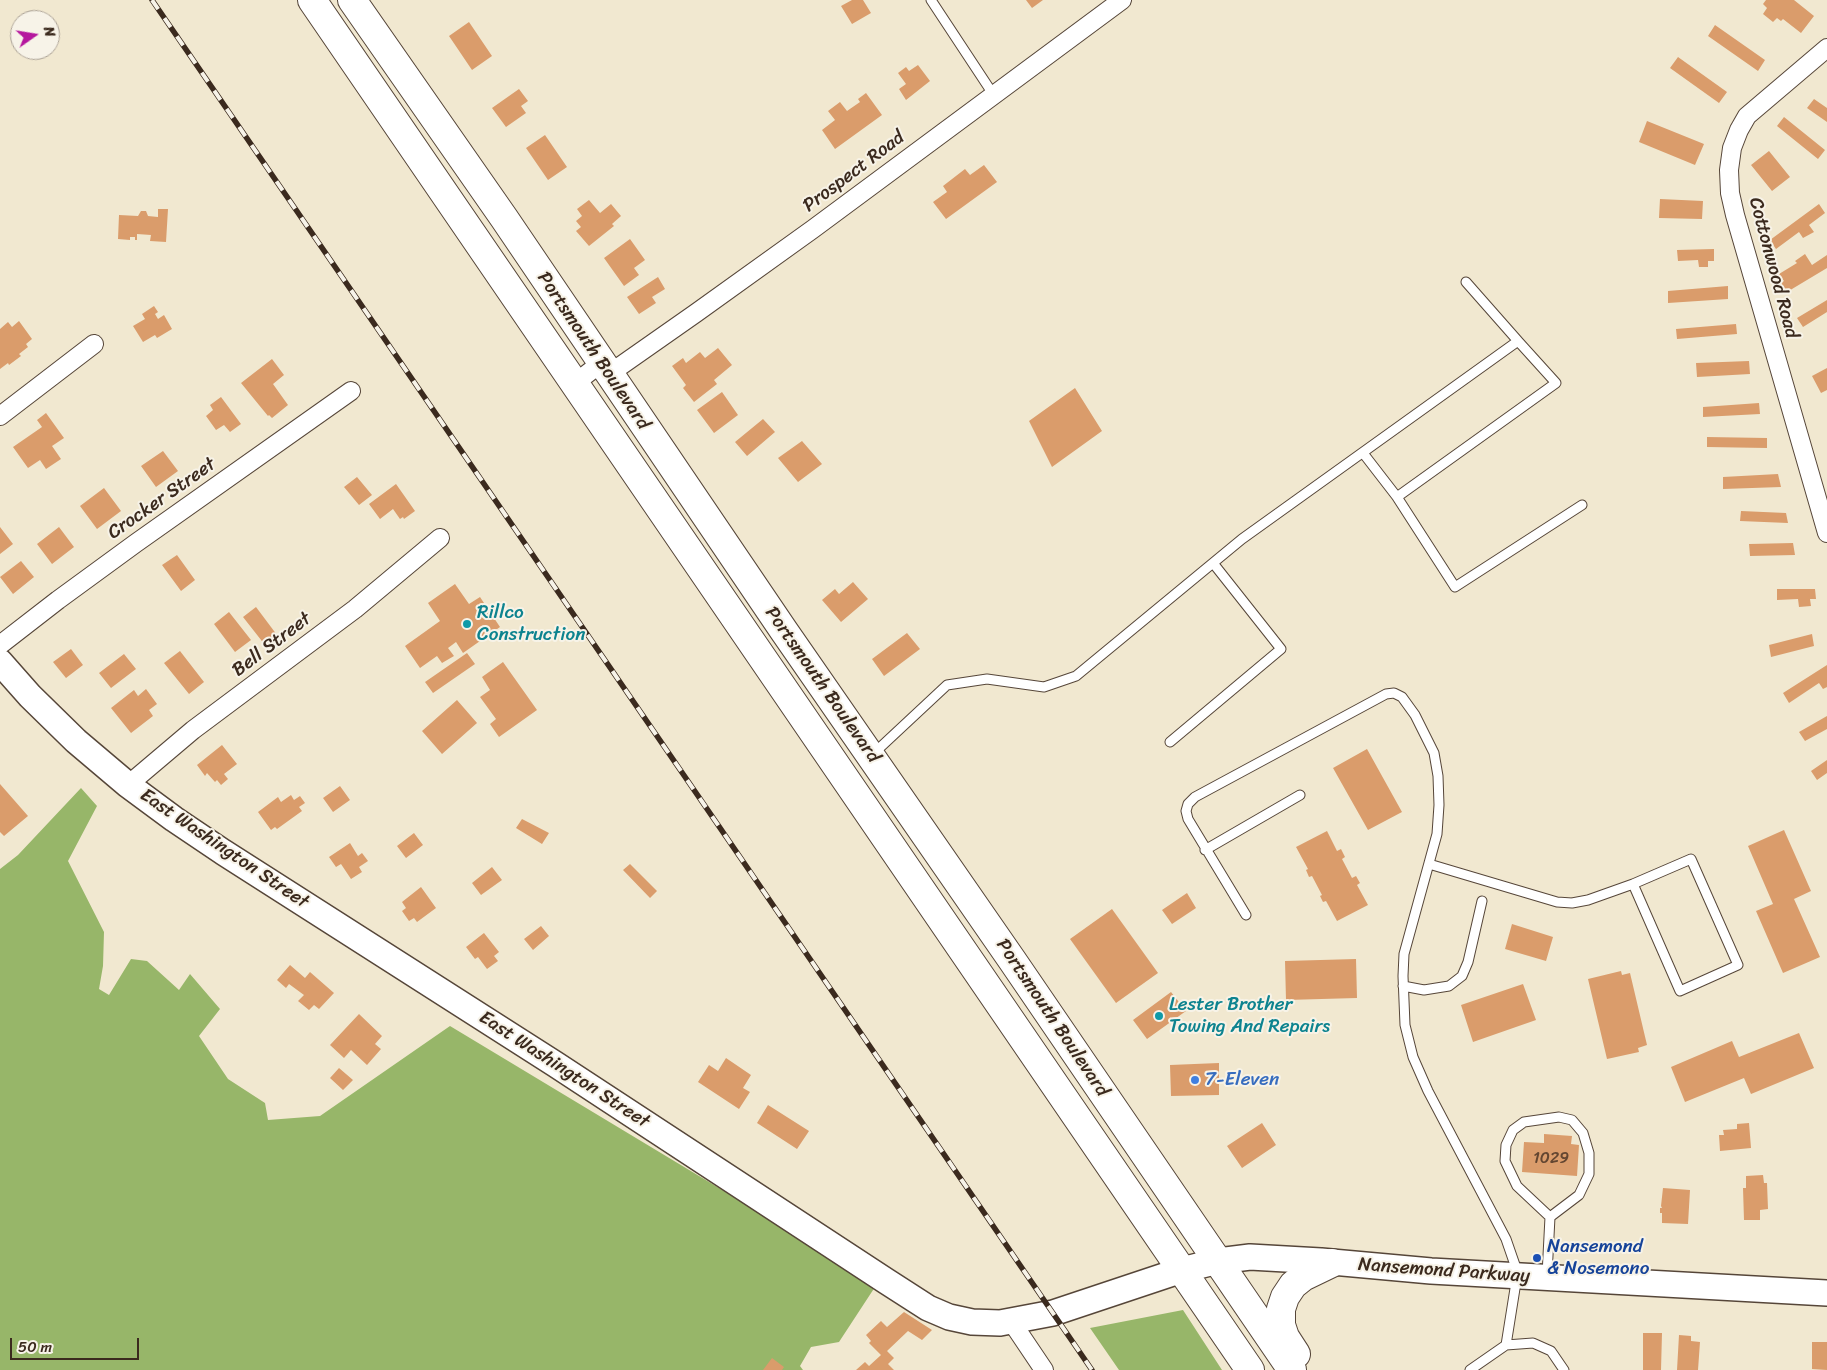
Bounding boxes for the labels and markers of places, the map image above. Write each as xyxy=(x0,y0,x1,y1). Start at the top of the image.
place label: Rillco Construction xyxy=(477,602,585,646)
marker: Rillco Construction xyxy=(461,618,473,630)
place label: Lester Brother Towing And Repairs xyxy=(1169,994,1330,1038)
marker: Lester Brother Towing And Repairs xyxy=(1153,1010,1165,1022)
place label: 7-Eleven xyxy=(1205,1069,1279,1091)
marker: 7-Eleven xyxy=(1189,1074,1201,1086)
place label: Nansemond & Nosemono xyxy=(1547,1236,1649,1280)
marker: Nansemond & Nosemono xyxy=(1531,1252,1543,1264)

